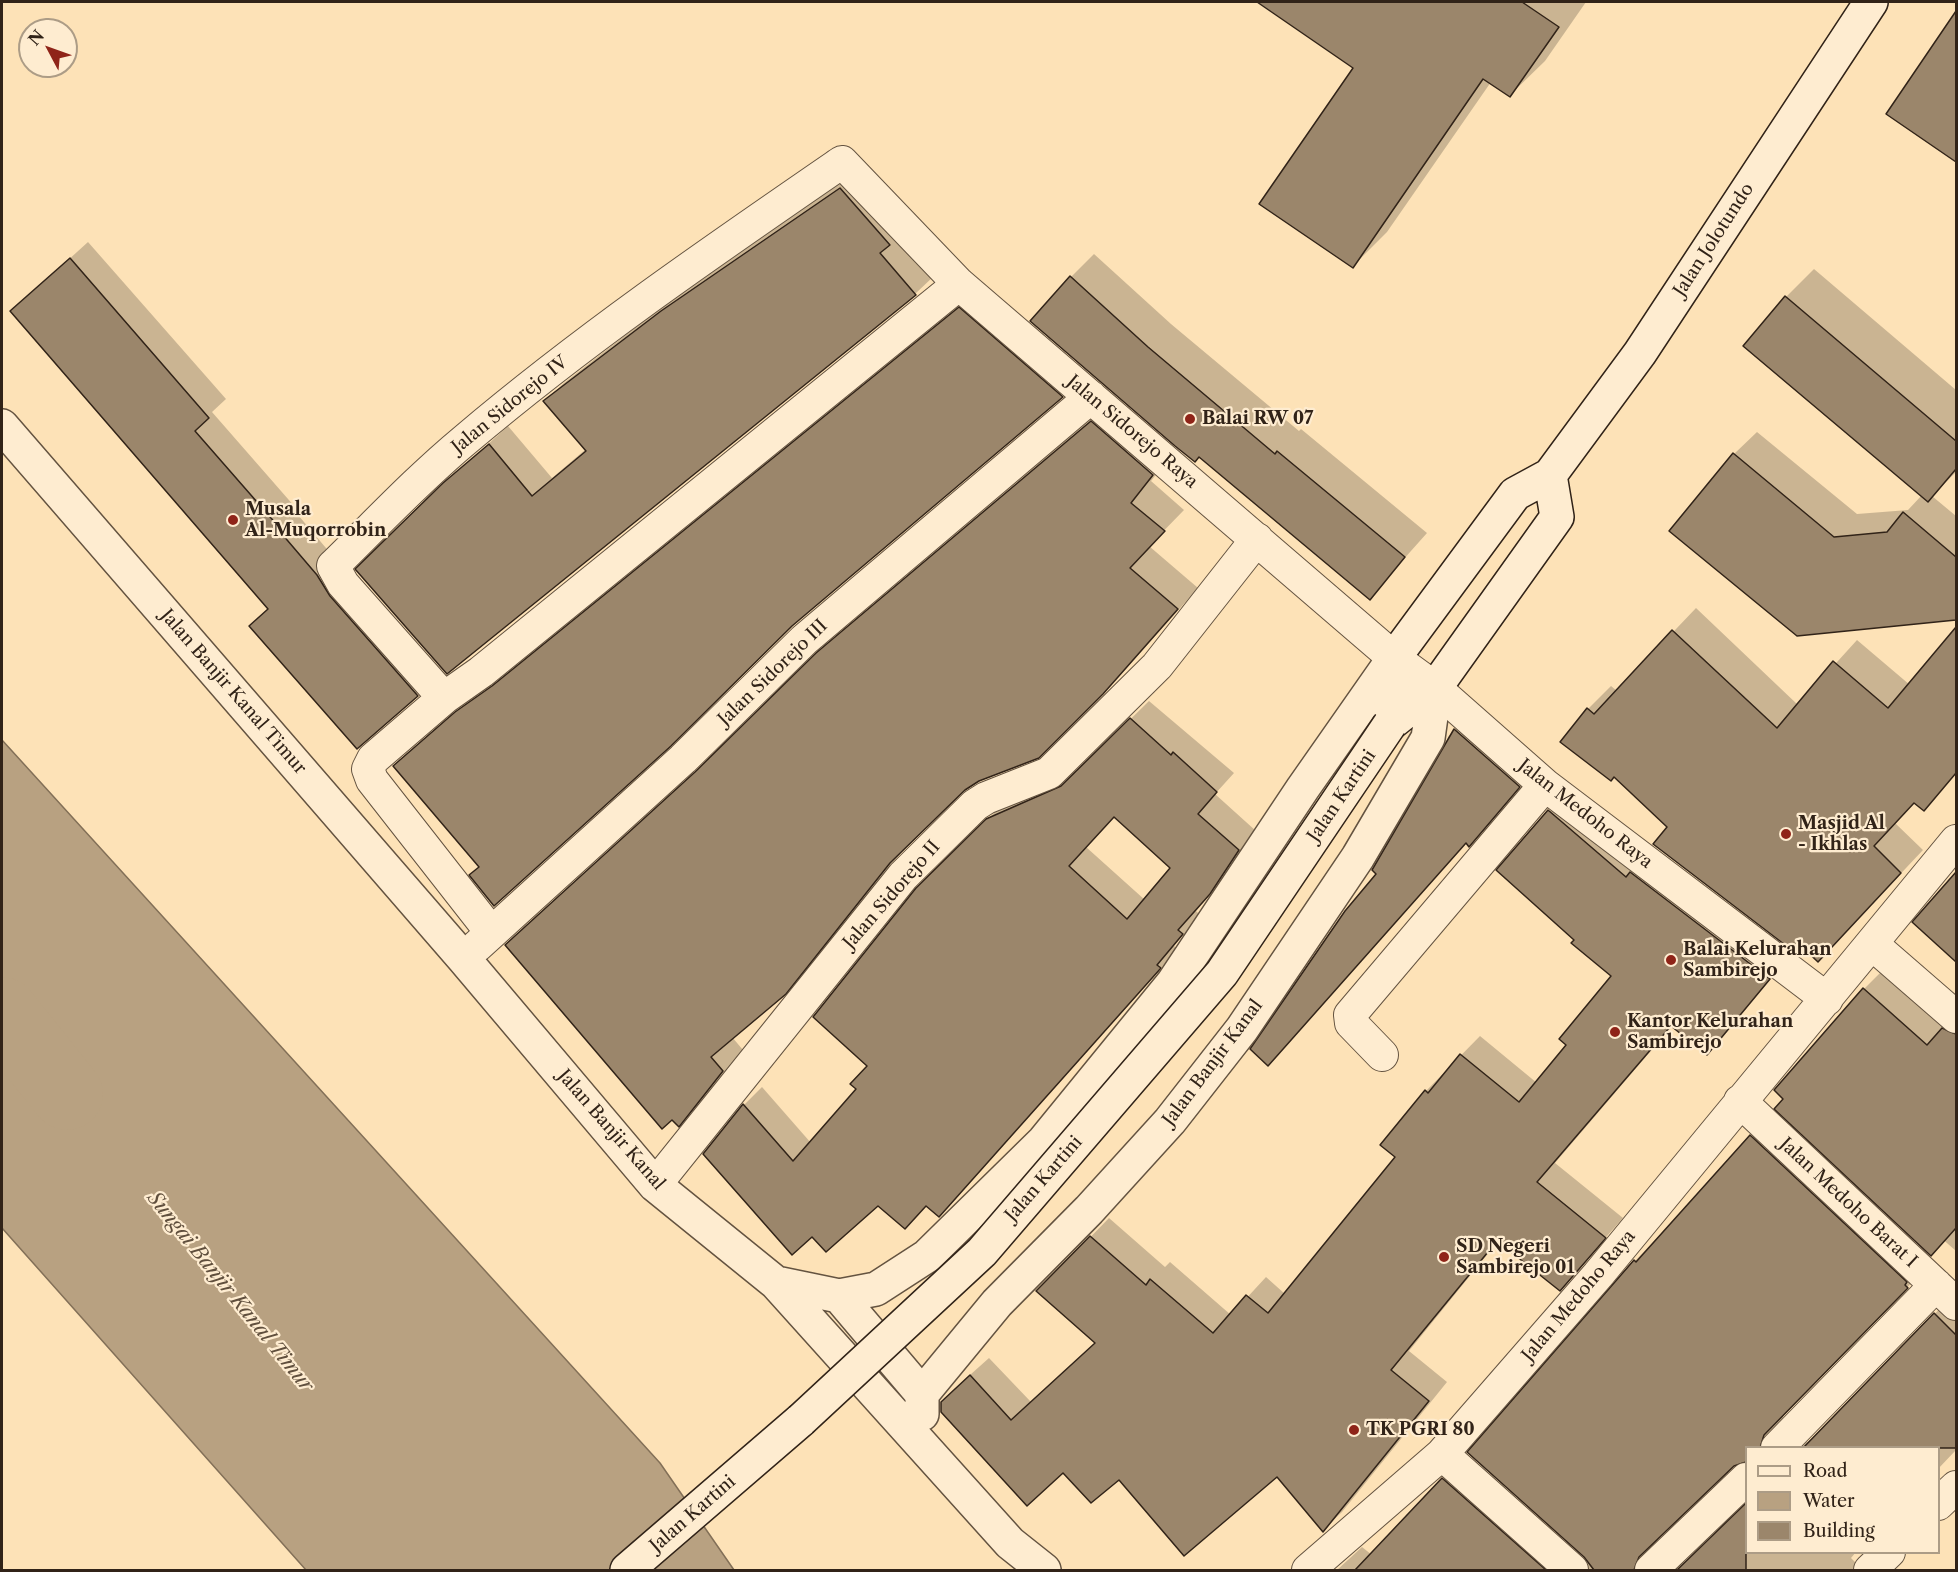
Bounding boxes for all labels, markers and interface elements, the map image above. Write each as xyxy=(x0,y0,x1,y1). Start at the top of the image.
north arrow xyxy=(18,18,78,78)
text: N xyxy=(24,26,48,49)
street label: Jalan Jolotundo xyxy=(1669,179,1759,301)
street label: Jalan Sidorejo IV xyxy=(448,352,572,458)
street label: Jalan Sidorejo Raya xyxy=(1062,371,1202,493)
place label: Balai RW 07 xyxy=(1202,408,1314,430)
marker: Balai RW 07 xyxy=(1183,412,1197,426)
place label: Musala Al-Muqorrobin xyxy=(245,499,386,542)
marker: Musala Al-Muqorrobin xyxy=(226,513,240,527)
street label: Jalan Banjir Kanal Timur xyxy=(156,605,310,779)
street label: Jalan Sidorejo III xyxy=(714,615,832,731)
street label: Jalan Kartini xyxy=(1303,746,1381,846)
street label: Jalan Medoho Raya xyxy=(1513,755,1657,873)
place label: Masjid Al - Ikhlas xyxy=(1798,813,1885,856)
marker: Masjid Al - Ikhlas xyxy=(1779,827,1793,841)
street label: Jalan Sidorejo II xyxy=(839,836,945,954)
place label: Balai Kelurahan Sambirejo xyxy=(1683,939,1832,982)
marker: Balai Kelurahan Sambirejo xyxy=(1664,953,1678,967)
street label: Jalan Banjir Kanal xyxy=(1159,996,1267,1130)
place label: Kantor Kelurahan Sambirejo xyxy=(1627,1011,1793,1054)
marker: Kantor Kelurahan Sambirejo xyxy=(1608,1025,1622,1039)
street label: Jalan Banjir Kanal xyxy=(553,1065,669,1195)
street label: Jalan Kartini xyxy=(1001,1132,1087,1226)
street label: Jalan Medoho Barat I xyxy=(1775,1134,1921,1272)
water label: Sungai Banjir Kanal Timur xyxy=(142,1187,318,1397)
street label: Jalan Medoho Raya xyxy=(1518,1226,1640,1366)
place label: SD Negeri Sambirejo 01 xyxy=(1456,1236,1575,1278)
marker: SD Negeri Sambirejo 01 xyxy=(1437,1250,1451,1264)
place label: TK PGRI 80 xyxy=(1366,1419,1475,1441)
marker: TK PGRI 80 xyxy=(1347,1423,1361,1437)
legend xyxy=(1745,1446,1940,1554)
text: Road xyxy=(1803,1460,1848,1482)
street label: Jalan Kartini xyxy=(646,1471,740,1557)
text: Water xyxy=(1803,1490,1855,1512)
text: Building xyxy=(1803,1520,1875,1542)

